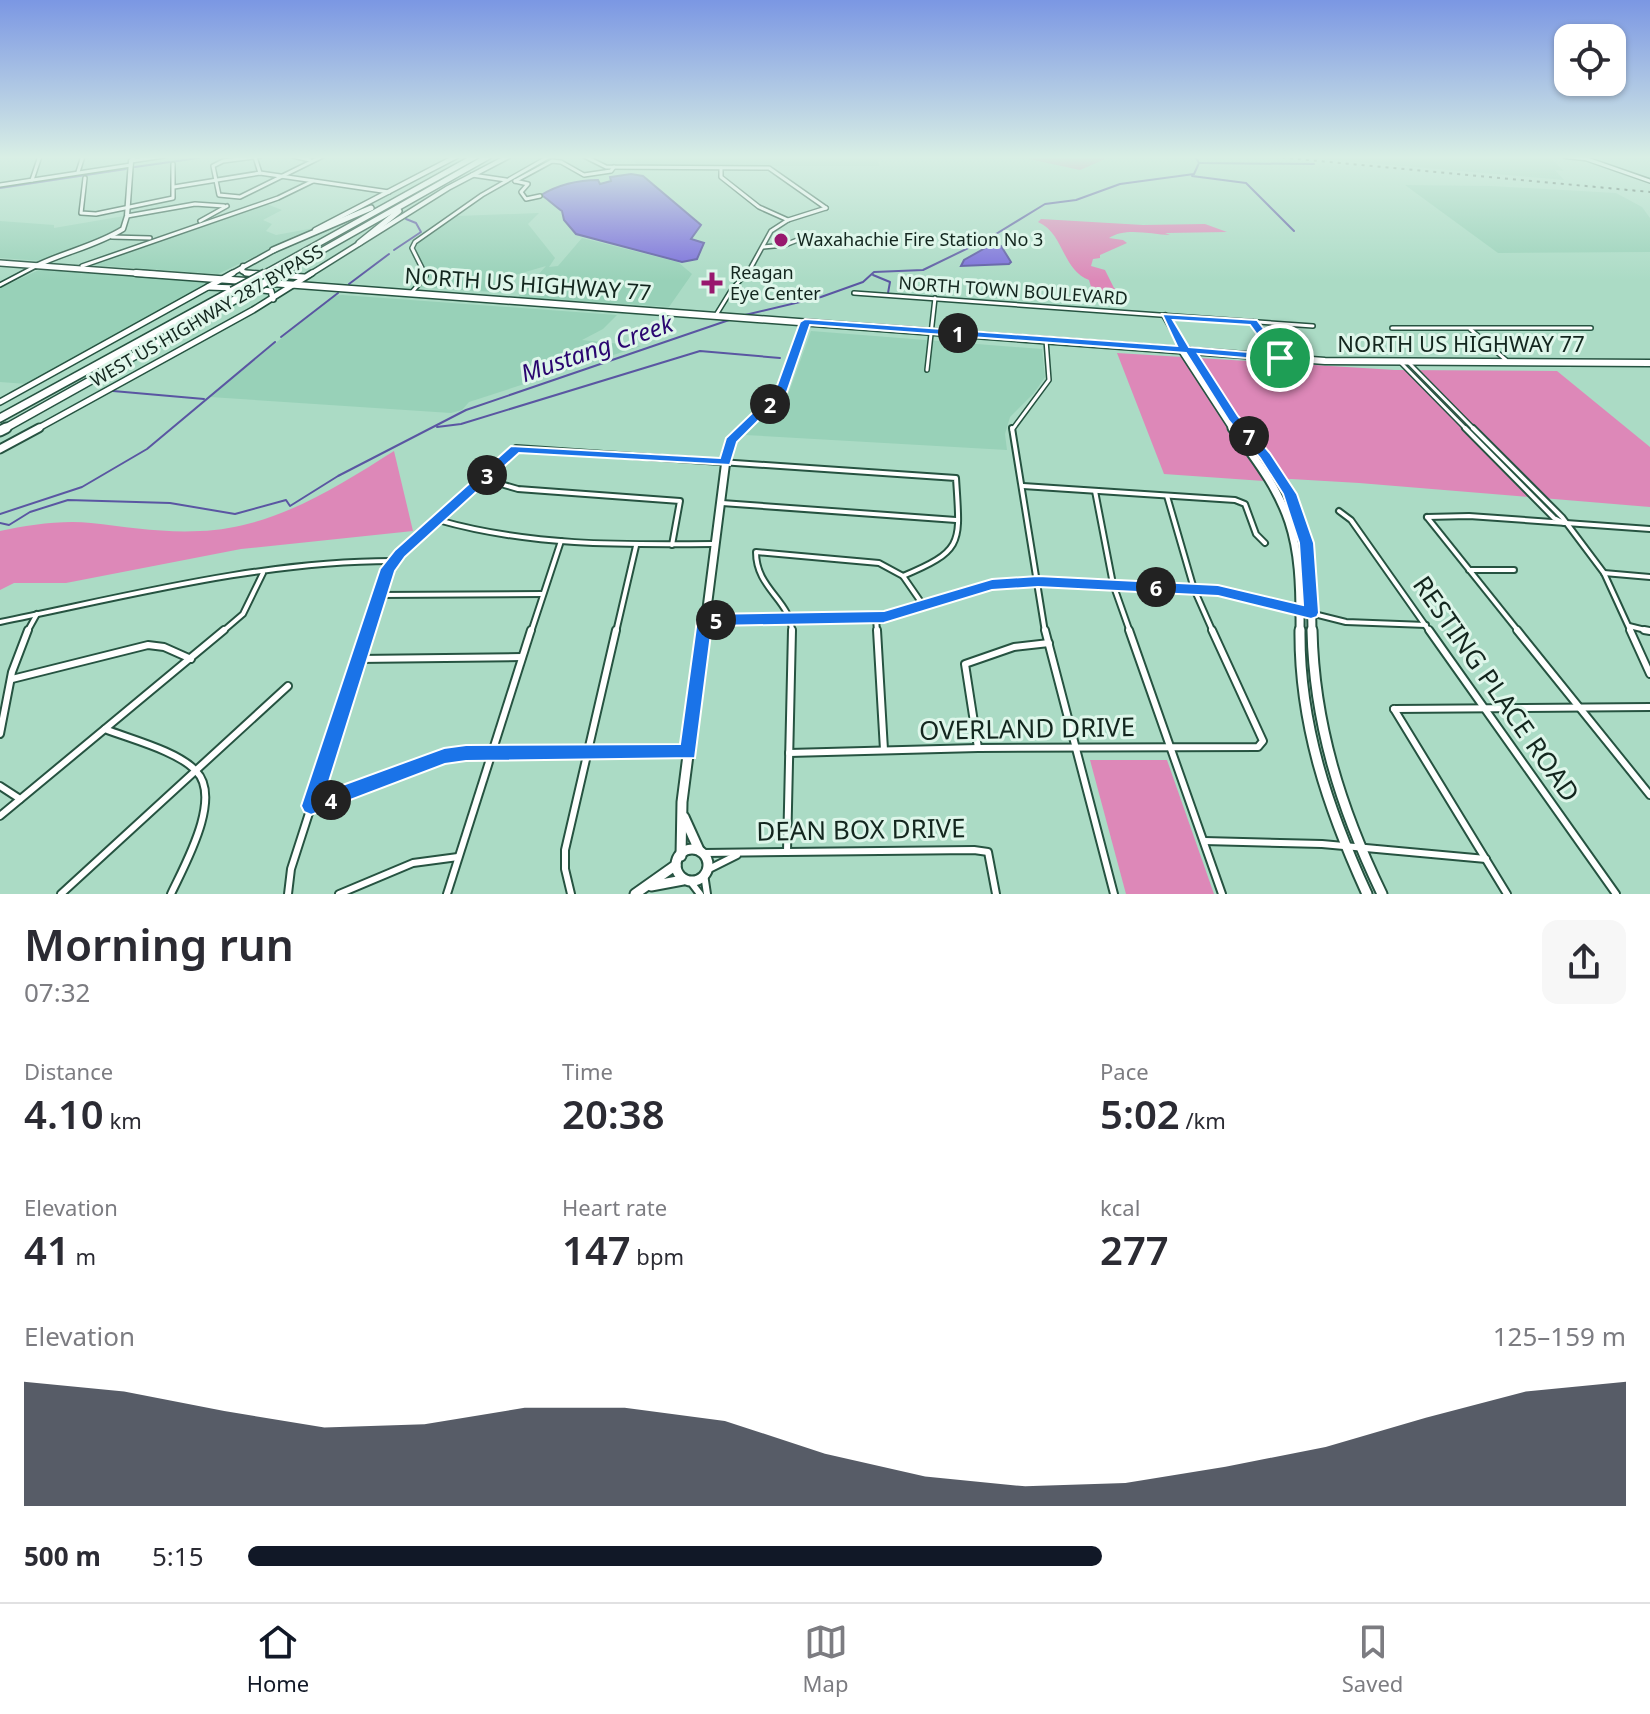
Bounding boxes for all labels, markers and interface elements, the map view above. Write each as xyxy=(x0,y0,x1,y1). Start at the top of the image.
map controls xyxy=(1554,24,1626,96)
button: locate xyxy=(1554,24,1626,96)
place label: Waxahachie Fire Station No 3 xyxy=(797,227,1043,251)
marker: Waxahachie Fire Station No 3 xyxy=(772,231,790,249)
street label: WEST US HIGHWAY 287 BYPASS xyxy=(86,238,327,392)
street label: NORTH US HIGHWAY 77 xyxy=(404,259,653,307)
place label: Reagan Eye Center xyxy=(730,260,821,305)
street label: NORTH TOWN BOULEVARD xyxy=(898,270,1129,310)
marker: Reagan Eye Center xyxy=(701,272,723,294)
water label: Mustang Creek xyxy=(516,306,678,389)
pin: 1 xyxy=(938,313,978,353)
text: 1 xyxy=(952,318,964,348)
pin xyxy=(1246,324,1314,392)
street label: NORTH US HIGHWAY 77 xyxy=(1337,328,1585,358)
icon: arrive xyxy=(1258,336,1302,380)
pin: 2 xyxy=(750,384,790,424)
text: 2 xyxy=(764,389,776,419)
pin: 7 xyxy=(1229,416,1269,456)
text: 7 xyxy=(1243,421,1255,451)
pin: 3 xyxy=(467,455,507,495)
text: 3 xyxy=(481,460,493,490)
pin: 6 xyxy=(1136,567,1176,607)
street label: RESTING PLACE ROAD xyxy=(1405,568,1589,809)
text: 6 xyxy=(1150,572,1162,602)
pin: 5 xyxy=(696,600,736,640)
text: 5 xyxy=(710,605,722,635)
street label: OVERLAND DRIVE xyxy=(919,708,1135,748)
pin: 4 xyxy=(311,780,351,820)
text: 4 xyxy=(325,785,337,815)
street label: DEAN BOX DRIVE xyxy=(756,809,966,849)
text: Morning run xyxy=(24,914,294,974)
button: share xyxy=(1542,920,1626,1004)
text: 07:32 xyxy=(24,974,90,1010)
text: Distance xyxy=(24,1056,113,1086)
text: Time xyxy=(562,1056,613,1086)
text: Pace xyxy=(1100,1056,1149,1086)
text: 4.10 xyxy=(24,1086,104,1141)
text: 20:38 xyxy=(562,1086,665,1141)
text: 5:02 xyxy=(1100,1086,1180,1141)
text: km xyxy=(104,1105,142,1135)
text: /km xyxy=(1180,1105,1226,1135)
text: Elevation xyxy=(24,1192,118,1222)
text: Heart rate xyxy=(562,1192,667,1222)
text: kcal xyxy=(1100,1192,1140,1222)
text: 41 xyxy=(24,1222,70,1277)
text: 147 xyxy=(562,1222,631,1277)
text: 277 xyxy=(1100,1222,1169,1277)
text: m xyxy=(70,1241,96,1271)
text: bpm xyxy=(631,1241,684,1271)
text: Elevation xyxy=(24,1318,135,1354)
text: 125–159 m xyxy=(1493,1318,1626,1354)
text: 500 m xyxy=(24,1538,101,1574)
text: 5:15 xyxy=(152,1538,204,1574)
tab: Home xyxy=(247,1620,309,1698)
tab: Map xyxy=(803,1620,848,1698)
tab: Saved xyxy=(1342,1620,1403,1698)

